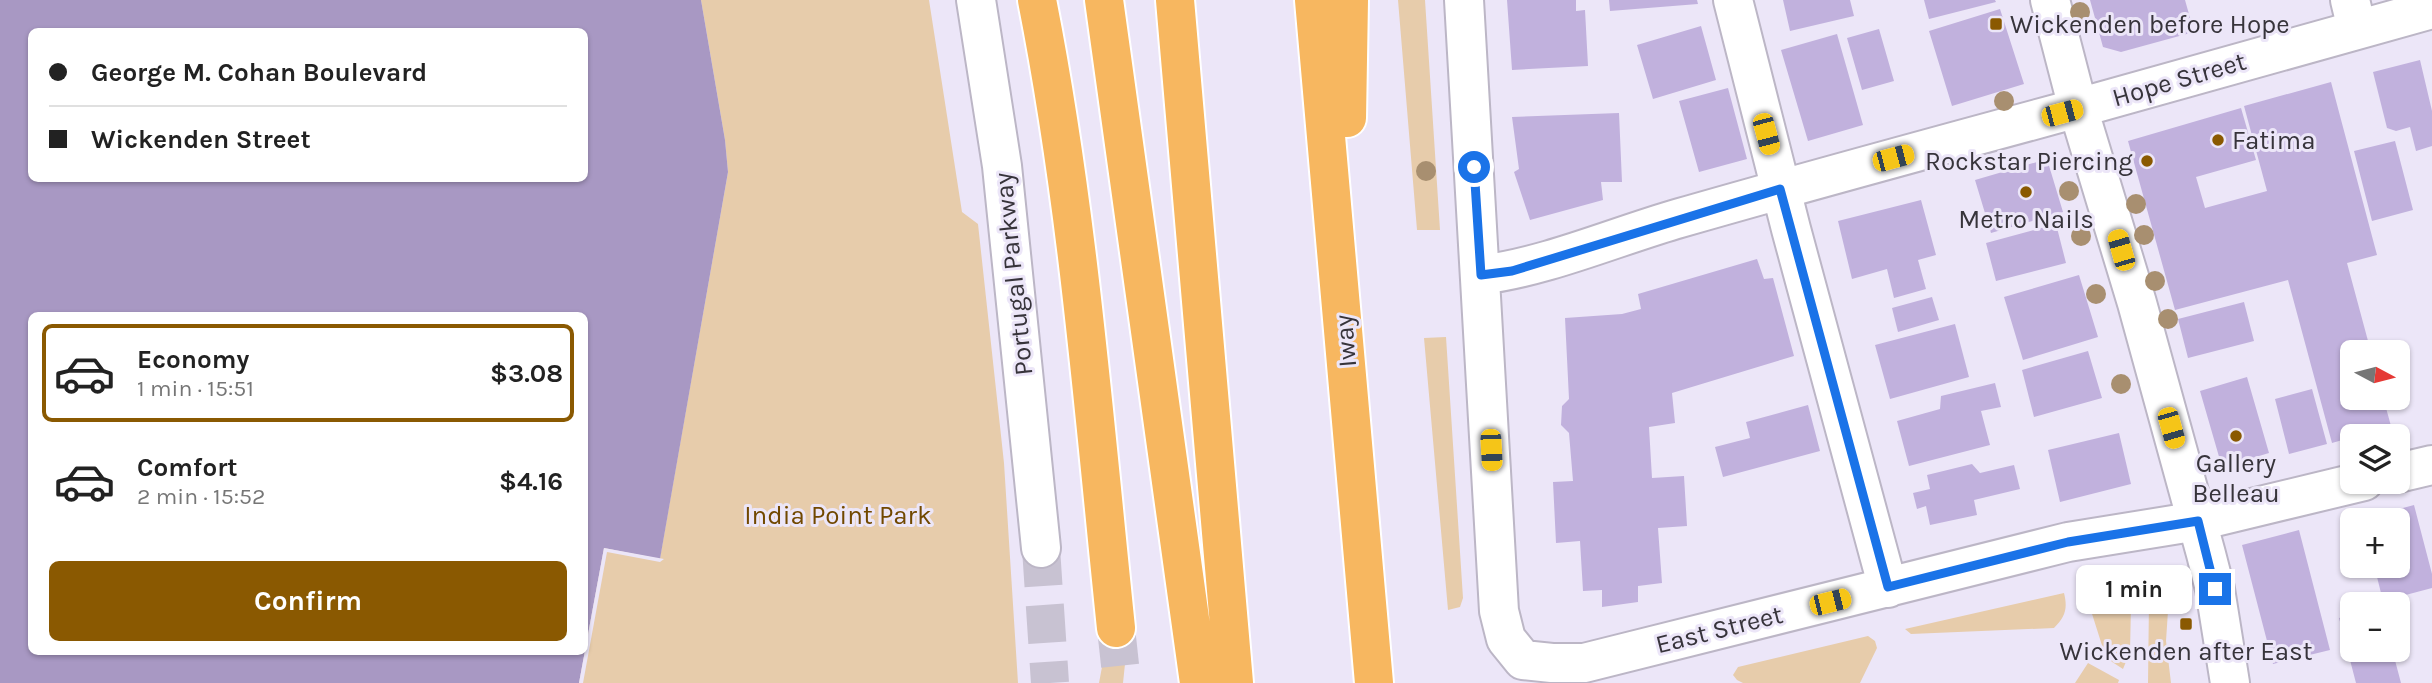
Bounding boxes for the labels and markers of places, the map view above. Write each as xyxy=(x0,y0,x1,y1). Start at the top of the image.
place label: Wickenden before Hope xyxy=(2010,9,2290,40)
marker: Wickenden before Hope xyxy=(1988,16,2004,32)
place label: Fatima xyxy=(2232,125,2315,156)
marker: Fatima xyxy=(2210,132,2226,148)
place label: Rockstar Piercing xyxy=(1925,146,2133,177)
marker: Rockstar Piercing xyxy=(2139,153,2155,169)
marker: Metro Nails xyxy=(2018,184,2034,200)
place label: Metro Nails xyxy=(1958,204,2094,235)
marker: Gallery Belleau xyxy=(2228,428,2244,444)
place label: Gallery Belleau xyxy=(2192,448,2280,509)
marker: Wickenden after East xyxy=(2178,616,2194,632)
place label: Wickenden after East xyxy=(2059,636,2313,667)

